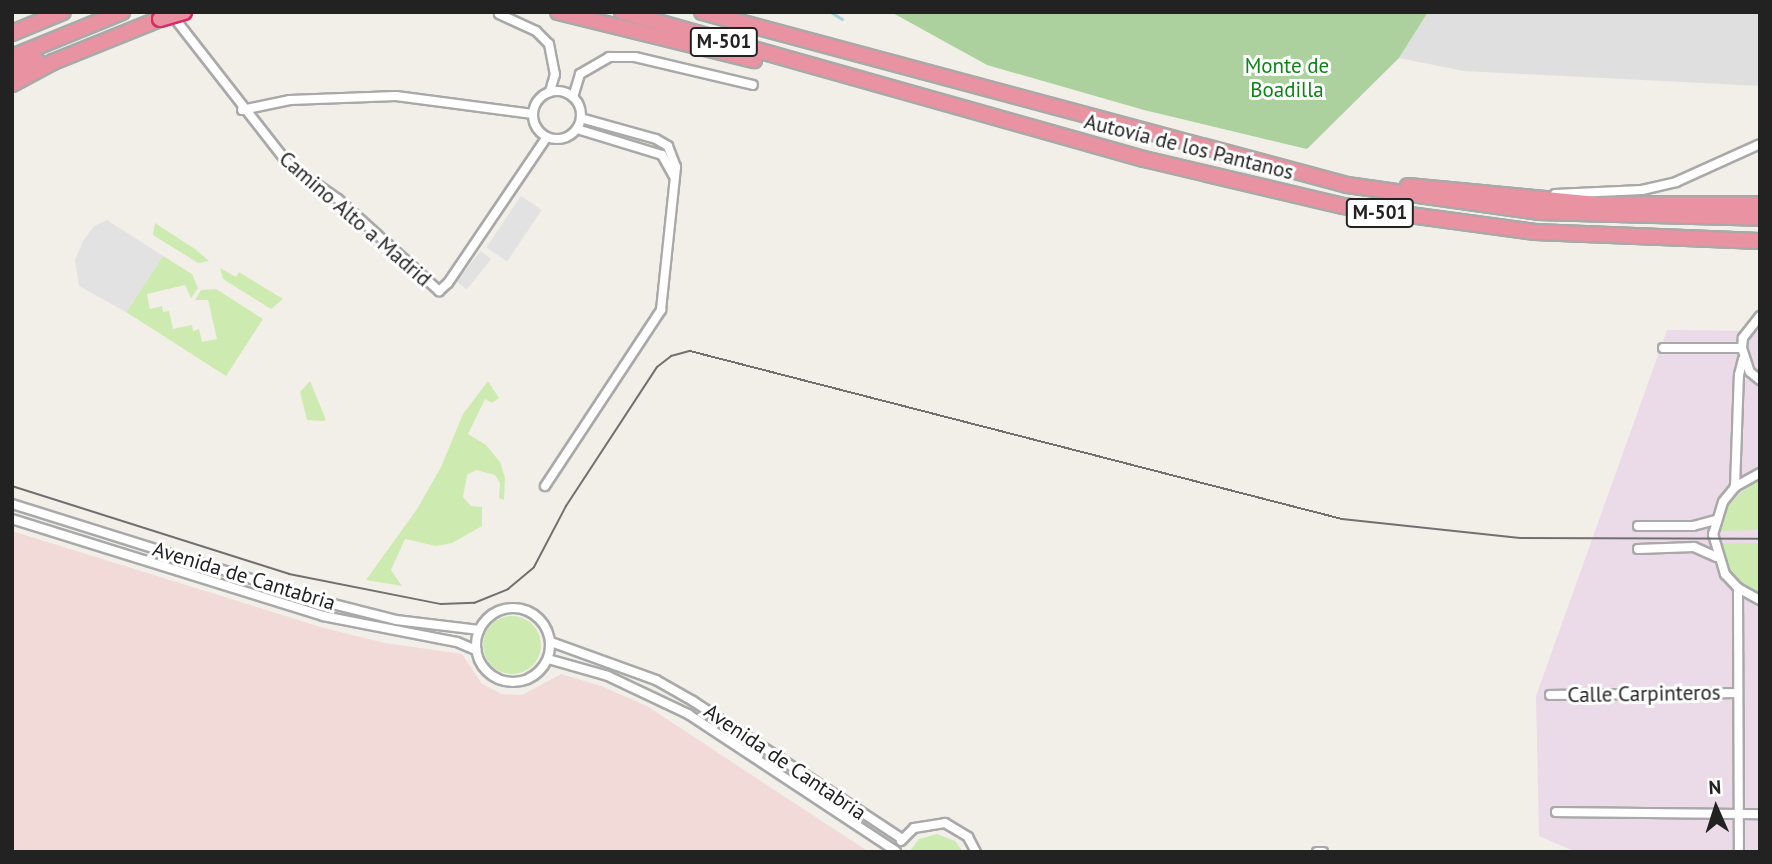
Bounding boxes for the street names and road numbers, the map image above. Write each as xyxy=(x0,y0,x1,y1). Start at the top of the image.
road number: M-501 xyxy=(689,26,759,58)
street label: Autovía de los Pantanos xyxy=(1082,109,1296,185)
street label: Camino Alto a Madrid xyxy=(274,146,436,292)
road number: M-501 xyxy=(1345,197,1415,228)
street label: Avenida de Cantabria xyxy=(150,536,338,616)
street label: Calle Carpinteros xyxy=(1567,680,1721,708)
street label: Avenida de Cantabria xyxy=(699,699,871,825)

